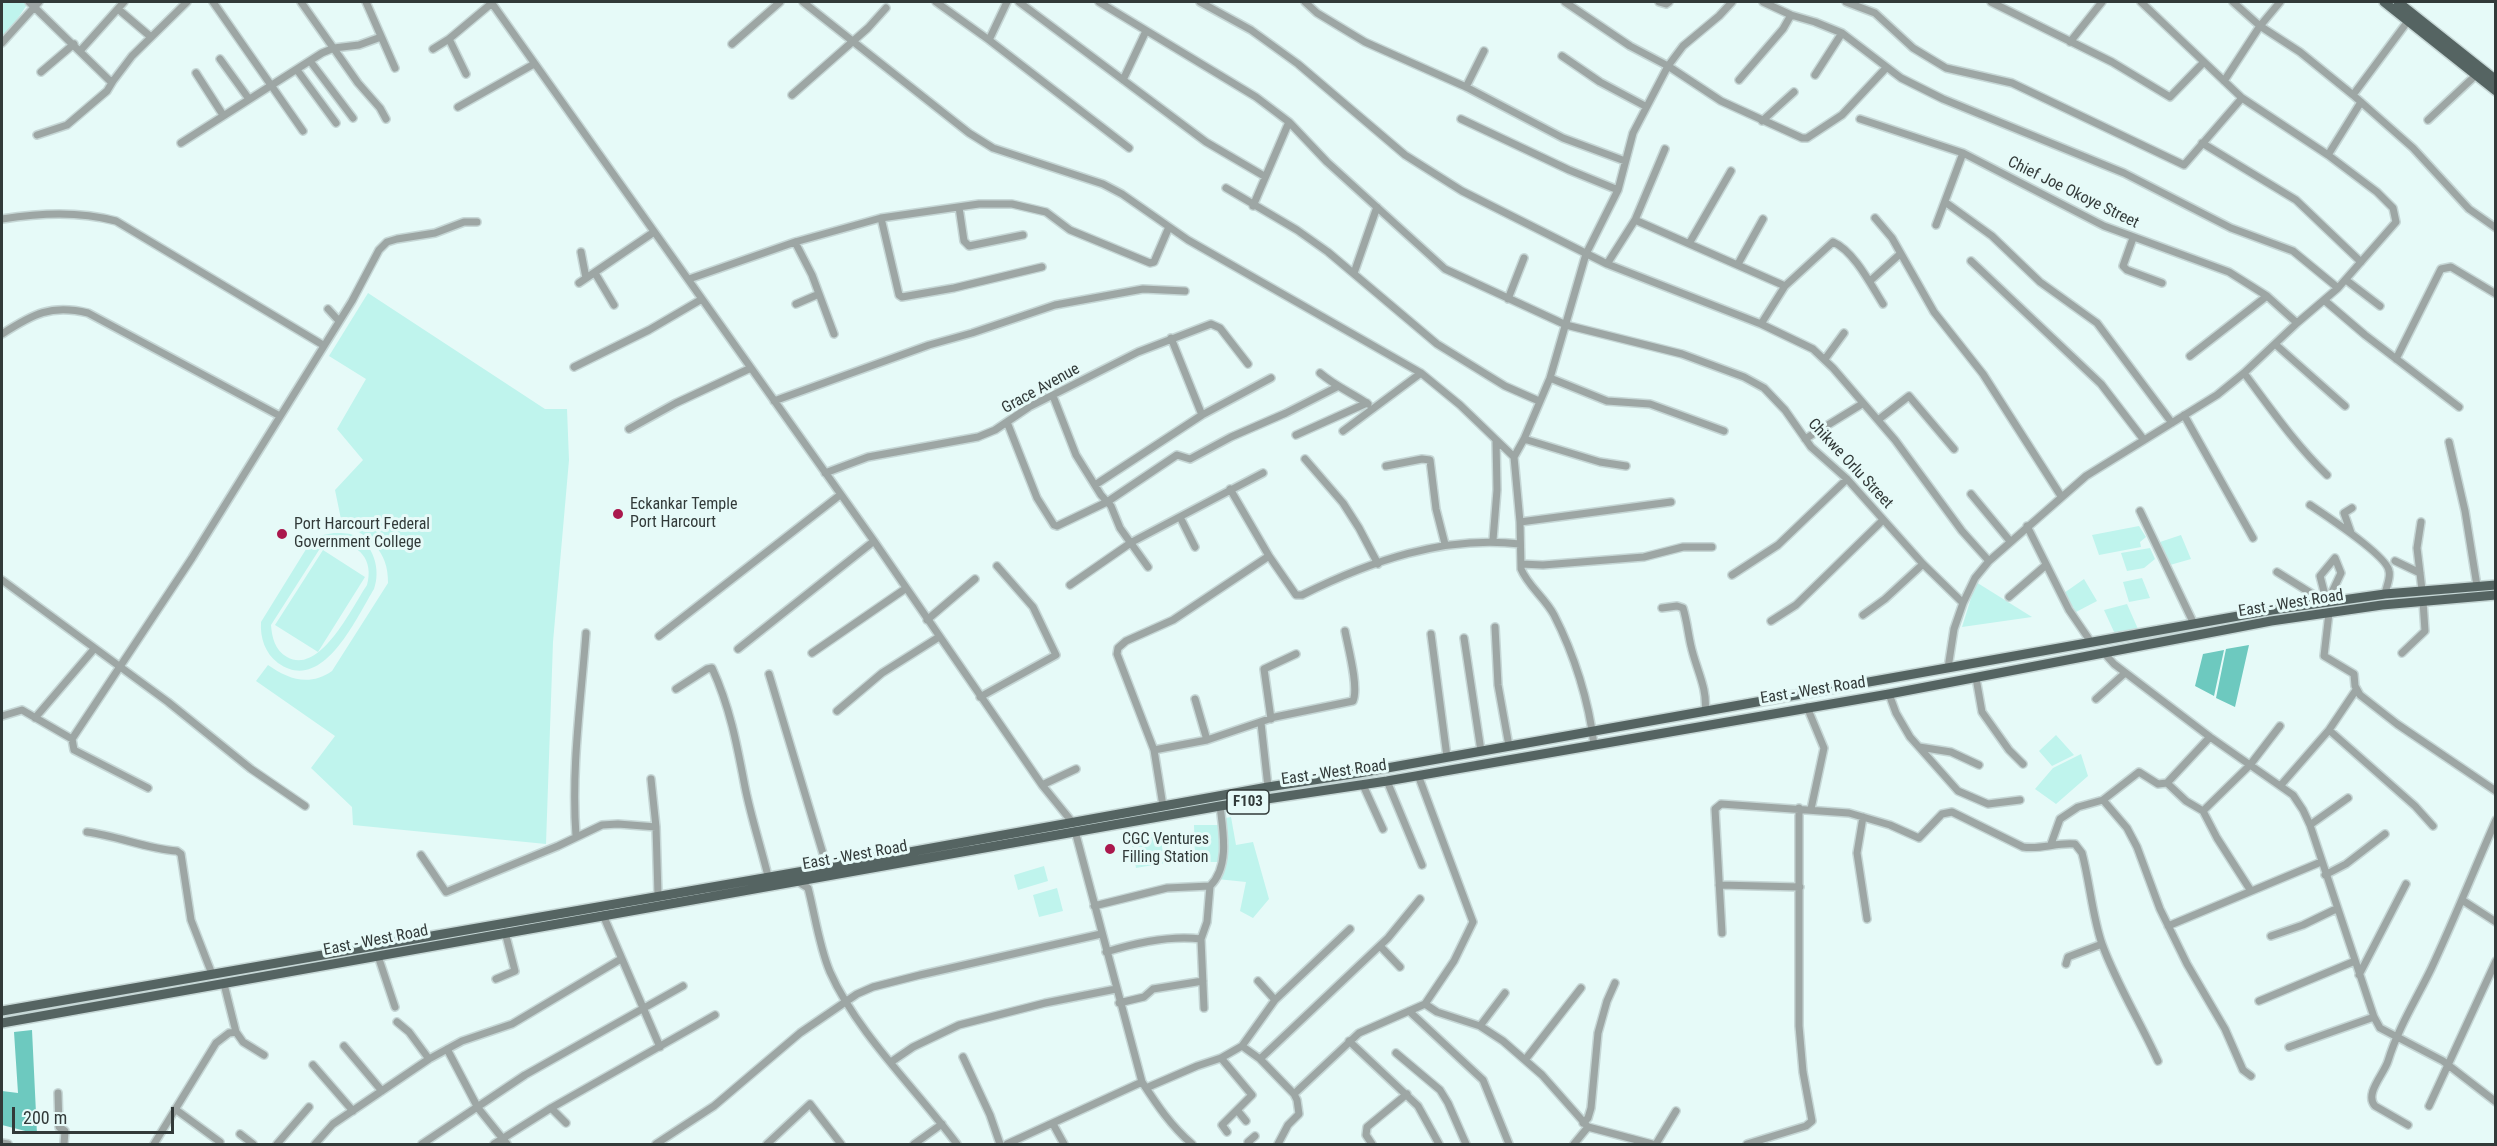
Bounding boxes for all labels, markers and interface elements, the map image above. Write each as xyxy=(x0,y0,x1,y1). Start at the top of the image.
street label: Chief Joe Okoye Street xyxy=(2004,153,2142,233)
street label: Grace Avenue xyxy=(999,360,1083,418)
street label: Chikwe Orlu Street xyxy=(1803,415,1897,513)
place label: Eckankar Temple Port Harcourt xyxy=(630,495,737,533)
marker: Eckankar Temple Port Harcourt xyxy=(611,507,625,521)
place label: Port Harcourt Federal Government College xyxy=(294,515,430,553)
marker: Port Harcourt Federal Government College xyxy=(275,527,289,541)
street label: East - West Road xyxy=(2237,586,2345,622)
street label: East - West Road xyxy=(1759,673,1867,709)
street label: East - West Road xyxy=(1280,756,1388,790)
road number: F103 xyxy=(1227,790,1269,814)
place label: CGC Ventures Filling Station xyxy=(1122,830,1209,868)
street label: East - West Road xyxy=(801,837,909,875)
marker: CGC Ventures Filling Station xyxy=(1103,842,1117,856)
street label: East - West Road xyxy=(322,921,430,961)
scale bar xyxy=(15,1095,177,1133)
text: 200 m xyxy=(23,1107,67,1128)

